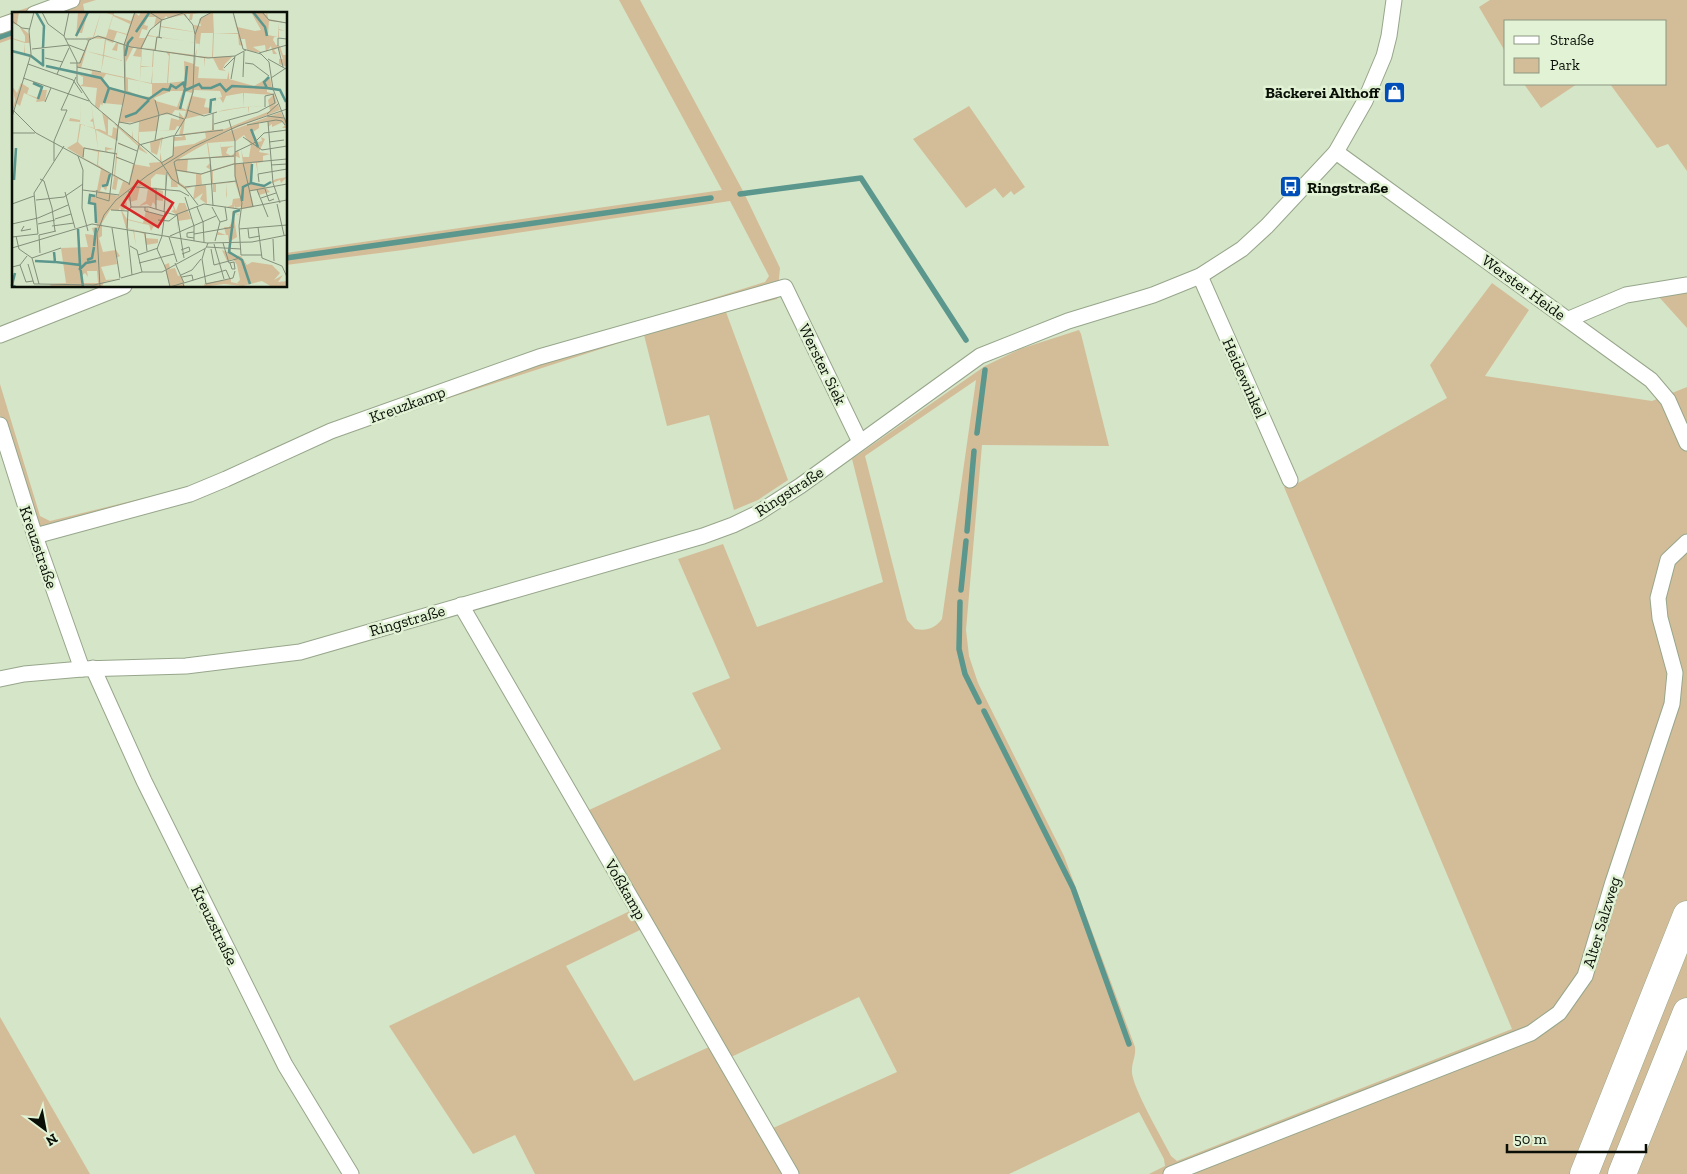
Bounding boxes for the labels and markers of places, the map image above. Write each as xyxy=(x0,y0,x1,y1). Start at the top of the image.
shop icon: Bäckerei Althoff xyxy=(1383,80,1407,104)
place label: Bäckerei Althoff xyxy=(1265,83,1381,102)
bus stop icon: Ringstraße xyxy=(1279,175,1303,199)
place label: Ringstraße xyxy=(1307,178,1388,197)

